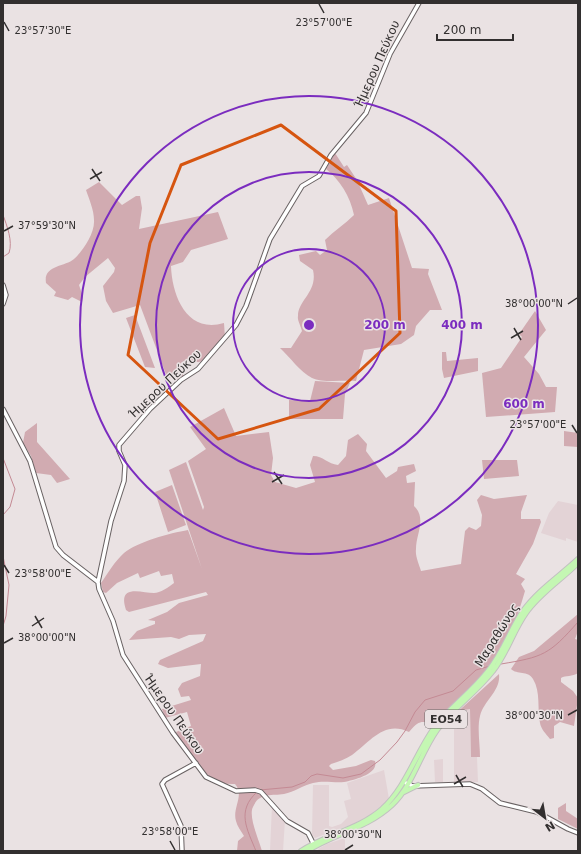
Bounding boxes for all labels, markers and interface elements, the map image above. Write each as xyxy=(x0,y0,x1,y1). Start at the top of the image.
scale bar xyxy=(437,16,513,42)
text: 23°57'00"E xyxy=(296,17,352,28)
street label: Ήμερου Πεύκου xyxy=(351,18,403,111)
text: 200 m xyxy=(443,23,481,37)
text: 23°57'30"E xyxy=(15,25,71,36)
text: 37°59'30"N xyxy=(18,220,76,231)
text: 38°00'00"N xyxy=(505,298,563,309)
centre of rings xyxy=(302,318,316,332)
text: 200 m xyxy=(364,318,406,332)
text: 400 m xyxy=(441,318,483,332)
street label: Ήμερου Πεύκου xyxy=(125,347,204,422)
text: 600 m xyxy=(503,397,545,411)
text: 23°57'00"E xyxy=(510,419,566,430)
text: 23°58'00"E xyxy=(15,568,71,579)
street label: Μαραθώνος xyxy=(472,601,522,669)
text: 38°00'00"N xyxy=(18,632,76,643)
street label: Ήμερου Πεύκου xyxy=(141,671,207,757)
road number: ΕΟ54 xyxy=(425,710,467,728)
text: 38°00'30"N xyxy=(505,710,563,721)
north arrow xyxy=(525,798,565,838)
text: N xyxy=(543,818,557,834)
text: 23°58'00"E xyxy=(142,826,198,837)
text: 38°00'30"N xyxy=(324,829,382,840)

